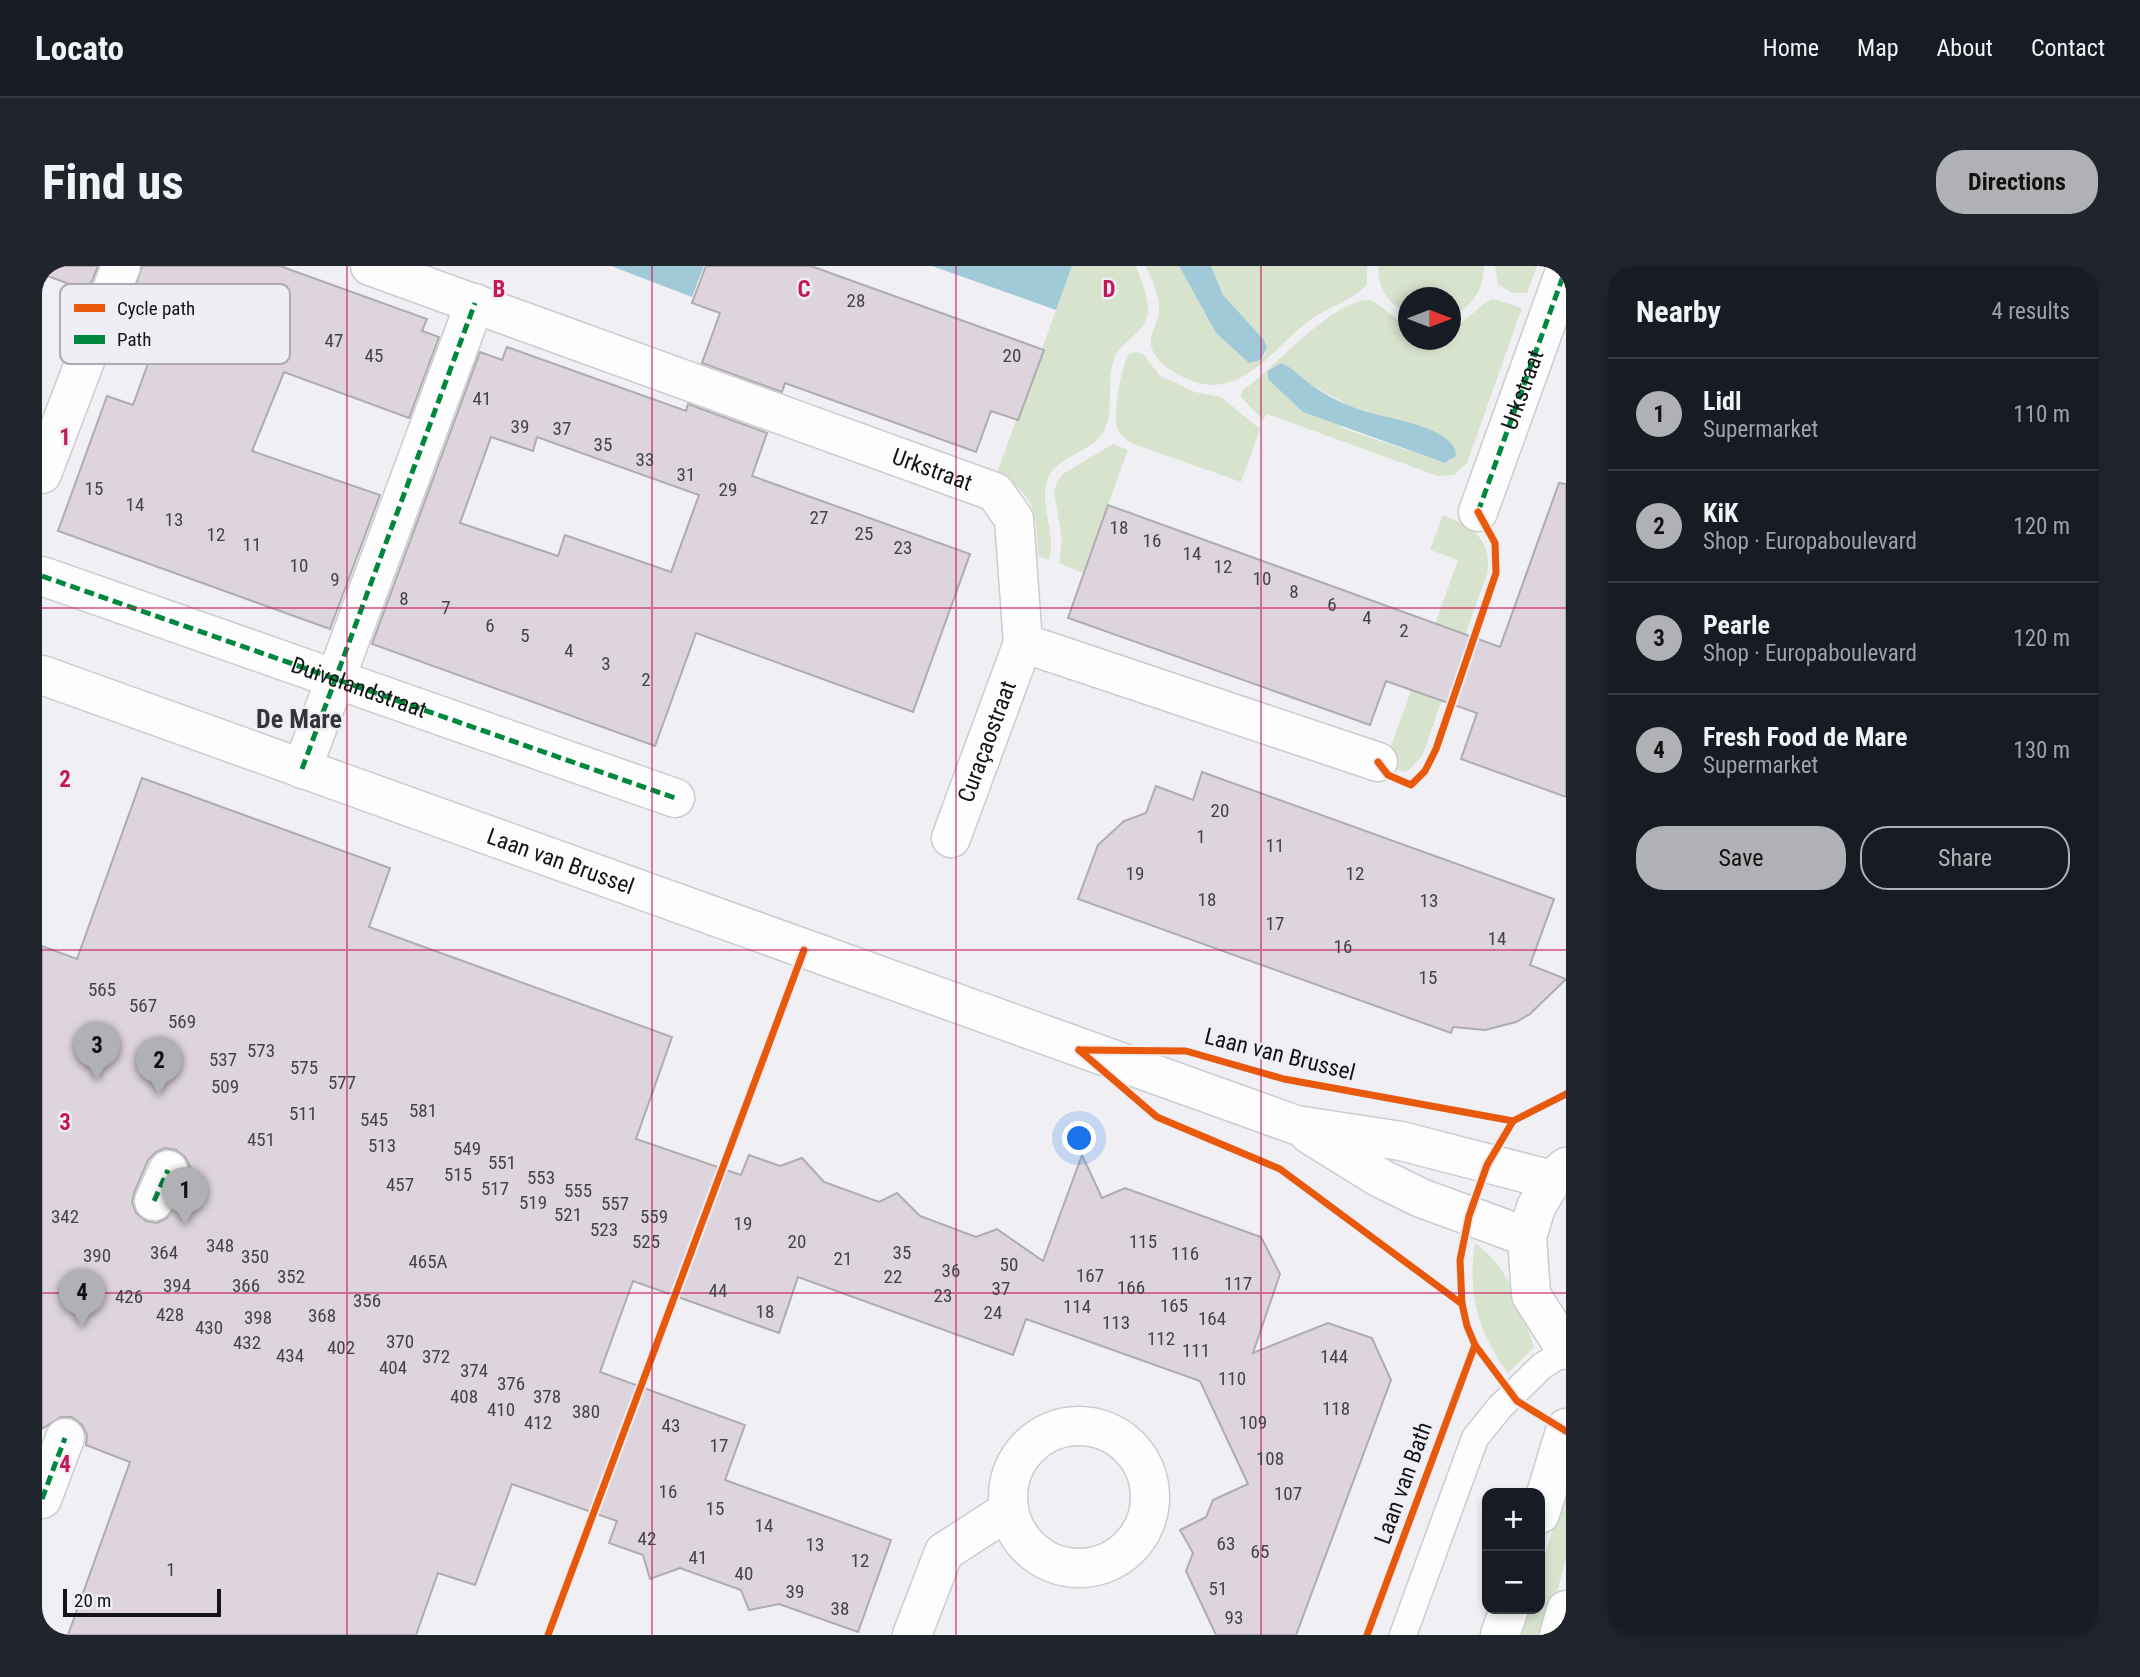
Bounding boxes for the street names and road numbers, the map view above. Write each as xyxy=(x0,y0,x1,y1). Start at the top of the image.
street label: Urkstraat xyxy=(1496,346,1549,434)
street label: Urkstraat xyxy=(889,443,976,497)
street label: Duivelandstraat xyxy=(288,651,430,724)
street label: Curaçaostraat xyxy=(952,677,1022,806)
street label: Laan van Brussel xyxy=(483,823,638,900)
street label: Laan van Brussel xyxy=(1202,1023,1358,1086)
street label: Laan van Bath xyxy=(1369,1418,1438,1548)

